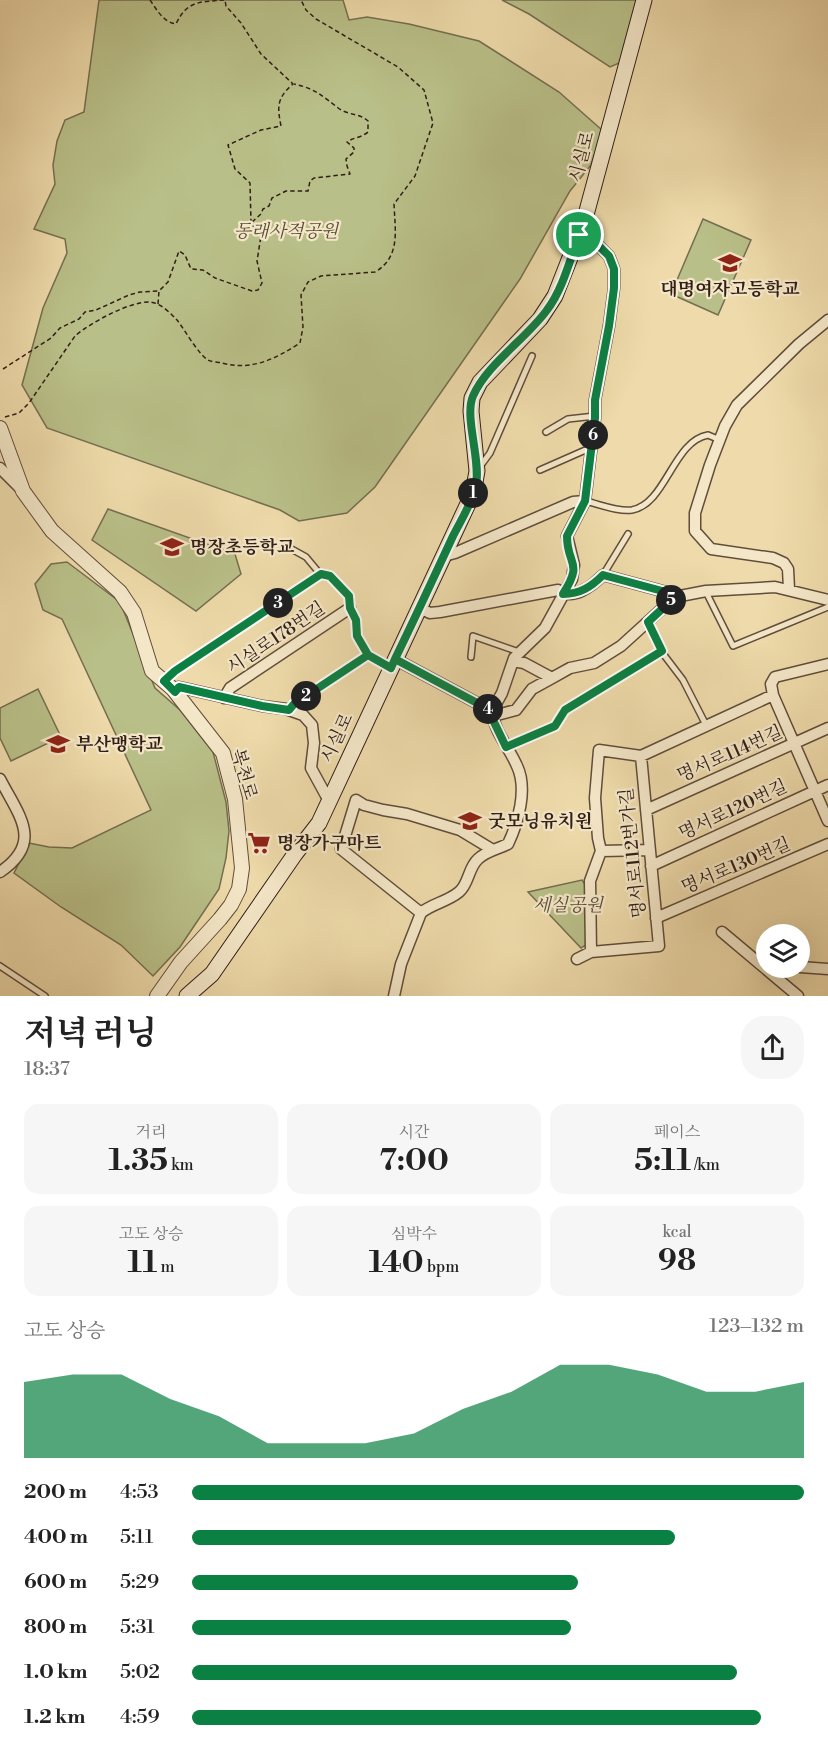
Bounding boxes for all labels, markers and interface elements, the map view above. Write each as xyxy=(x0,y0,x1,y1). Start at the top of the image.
street label: 시실로 xyxy=(564,129,600,185)
pin xyxy=(553,209,604,260)
icon: arrive xyxy=(562,218,595,251)
park label: 동래사적공원 xyxy=(234,220,340,243)
school or university icon: 대명여자고등학교 xyxy=(717,250,743,276)
place label: 대명여자고등학교 xyxy=(660,278,800,301)
pin: 6 xyxy=(578,420,608,450)
text: 6 xyxy=(588,425,598,445)
pin: 1 xyxy=(458,478,488,508)
text: 1 xyxy=(469,483,477,503)
school or university icon: 명장초등학교 xyxy=(159,534,185,560)
place label: 명장초등학교 xyxy=(190,536,295,559)
pin: 5 xyxy=(656,585,686,615)
pin: 3 xyxy=(263,588,293,618)
text: 5 xyxy=(666,590,676,610)
text: 3 xyxy=(273,593,283,613)
street label: 시실로178번길 xyxy=(223,597,329,679)
pin: 2 xyxy=(291,681,321,711)
text: 2 xyxy=(301,686,311,706)
pin: 4 xyxy=(473,694,503,724)
text: 4 xyxy=(483,699,493,719)
street label: 시실로 xyxy=(316,709,358,767)
street label: 명서로114번길 xyxy=(674,721,786,787)
school or university icon: 부산맹학교 xyxy=(45,731,71,757)
place label: 부산맹학교 xyxy=(76,733,164,756)
street label: 복천로 xyxy=(226,746,262,802)
street label: 명서로120번길 xyxy=(675,775,791,845)
street label: 명서로112번가길 xyxy=(615,787,651,919)
school or university icon: 굿모닝유치원 xyxy=(457,808,483,834)
place label: 굿모닝유치원 xyxy=(488,810,592,833)
supermarket icon: 명장가구마트 xyxy=(246,830,272,856)
place label: 명장가구마트 xyxy=(277,832,382,855)
street label: 명서로130번길 xyxy=(678,833,794,899)
park label: 세실공원 xyxy=(533,894,604,917)
map controls xyxy=(756,924,810,978)
button: layers xyxy=(756,924,810,978)
text: 저녁 러닝 xyxy=(24,1014,157,1055)
button: share xyxy=(741,1016,804,1079)
text: 18:37 xyxy=(24,1057,70,1082)
text: 거리 xyxy=(136,1122,166,1142)
text: 시간 xyxy=(399,1122,429,1142)
text: 페이스 xyxy=(654,1122,700,1142)
text: 1.35 xyxy=(108,1142,168,1180)
text: 7:00 xyxy=(379,1142,449,1180)
text: 5:11 xyxy=(634,1142,691,1180)
text: km xyxy=(168,1155,194,1175)
text: /km xyxy=(691,1155,720,1175)
text: kcal xyxy=(662,1222,692,1242)
text: 고도 상승 xyxy=(118,1224,184,1244)
text: 심박수 xyxy=(391,1224,437,1244)
text: 98 xyxy=(658,1242,696,1280)
text: 11 xyxy=(127,1244,157,1282)
text: 140 xyxy=(369,1244,424,1282)
text: m xyxy=(157,1257,175,1277)
text: bpm xyxy=(424,1257,459,1277)
text: 123–132 m xyxy=(709,1314,804,1339)
text: 고도 상승 xyxy=(24,1319,105,1344)
text: 200 m xyxy=(24,1480,87,1505)
text: 4:53 xyxy=(120,1480,158,1505)
text: 400 m xyxy=(24,1525,88,1550)
text: 5:11 xyxy=(120,1525,153,1550)
text: 600 m xyxy=(24,1570,87,1595)
text: 5:29 xyxy=(120,1570,159,1595)
text: 800 m xyxy=(24,1615,87,1640)
text: 5:31 xyxy=(120,1615,155,1640)
text: 1.0 km xyxy=(24,1660,88,1685)
text: 5:02 xyxy=(120,1660,160,1685)
text: 1.2 km xyxy=(24,1705,86,1730)
text: 4:59 xyxy=(120,1705,160,1730)

